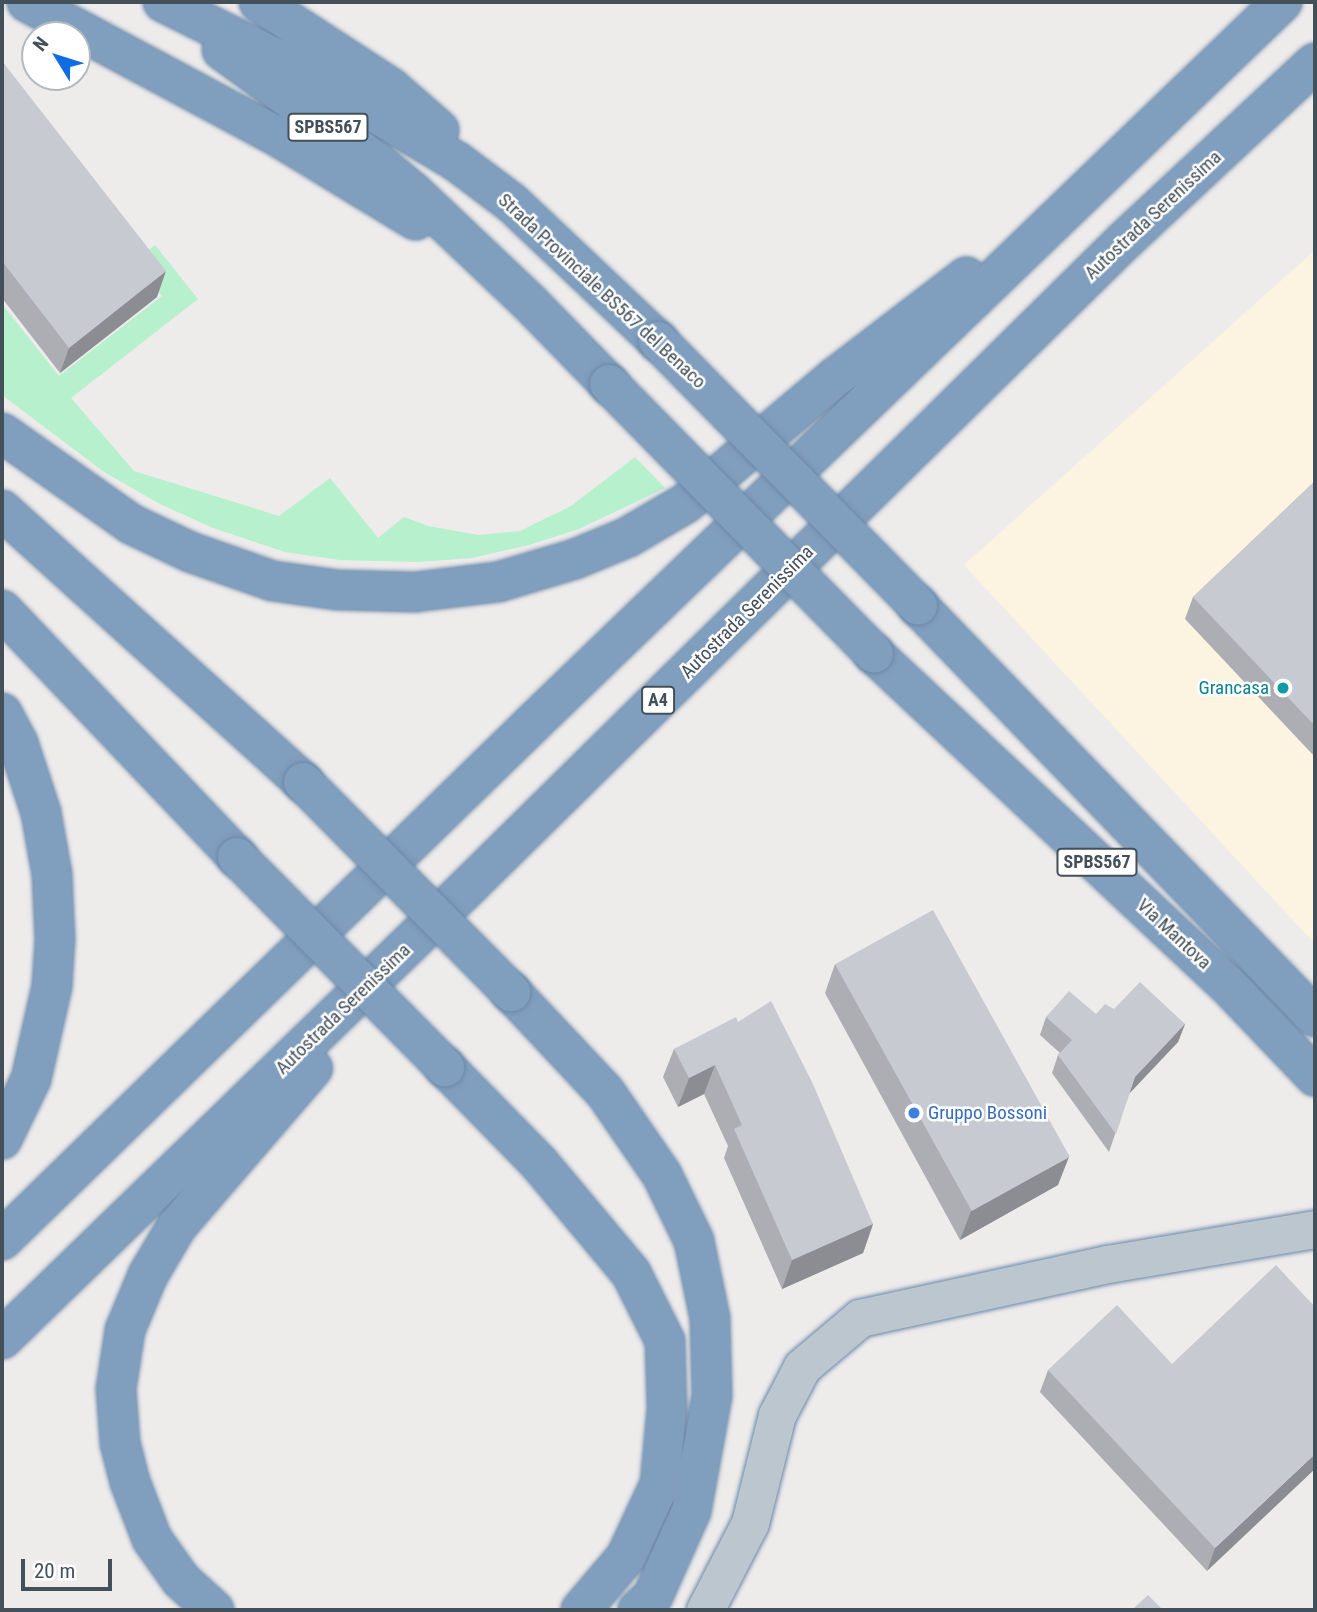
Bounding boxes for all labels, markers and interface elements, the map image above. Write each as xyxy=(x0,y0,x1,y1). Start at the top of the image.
north arrow xyxy=(21,21,91,91)
text: N xyxy=(28,32,53,56)
road number: SPBS567 xyxy=(286,112,370,142)
street label: Autostrada Serenissima xyxy=(1080,146,1226,284)
street label: Strada Provinciale BS567 del Benaco xyxy=(493,189,711,393)
street label: Autostrada Serenissima xyxy=(676,541,818,683)
place label: Grancasa xyxy=(1198,677,1269,699)
marker: Grancasa xyxy=(1275,680,1291,696)
road number: A4 xyxy=(640,686,676,714)
road number: SPBS567 xyxy=(1055,848,1139,876)
street label: Via Mantova xyxy=(1132,894,1216,974)
street label: Autostrada Serenissima xyxy=(271,939,415,1079)
place label: Gruppo Bossoni xyxy=(928,1102,1047,1124)
marker: Gruppo Bossoni xyxy=(906,1105,922,1121)
scale bar xyxy=(24,1546,116,1590)
text: 20 m xyxy=(34,1559,75,1583)

